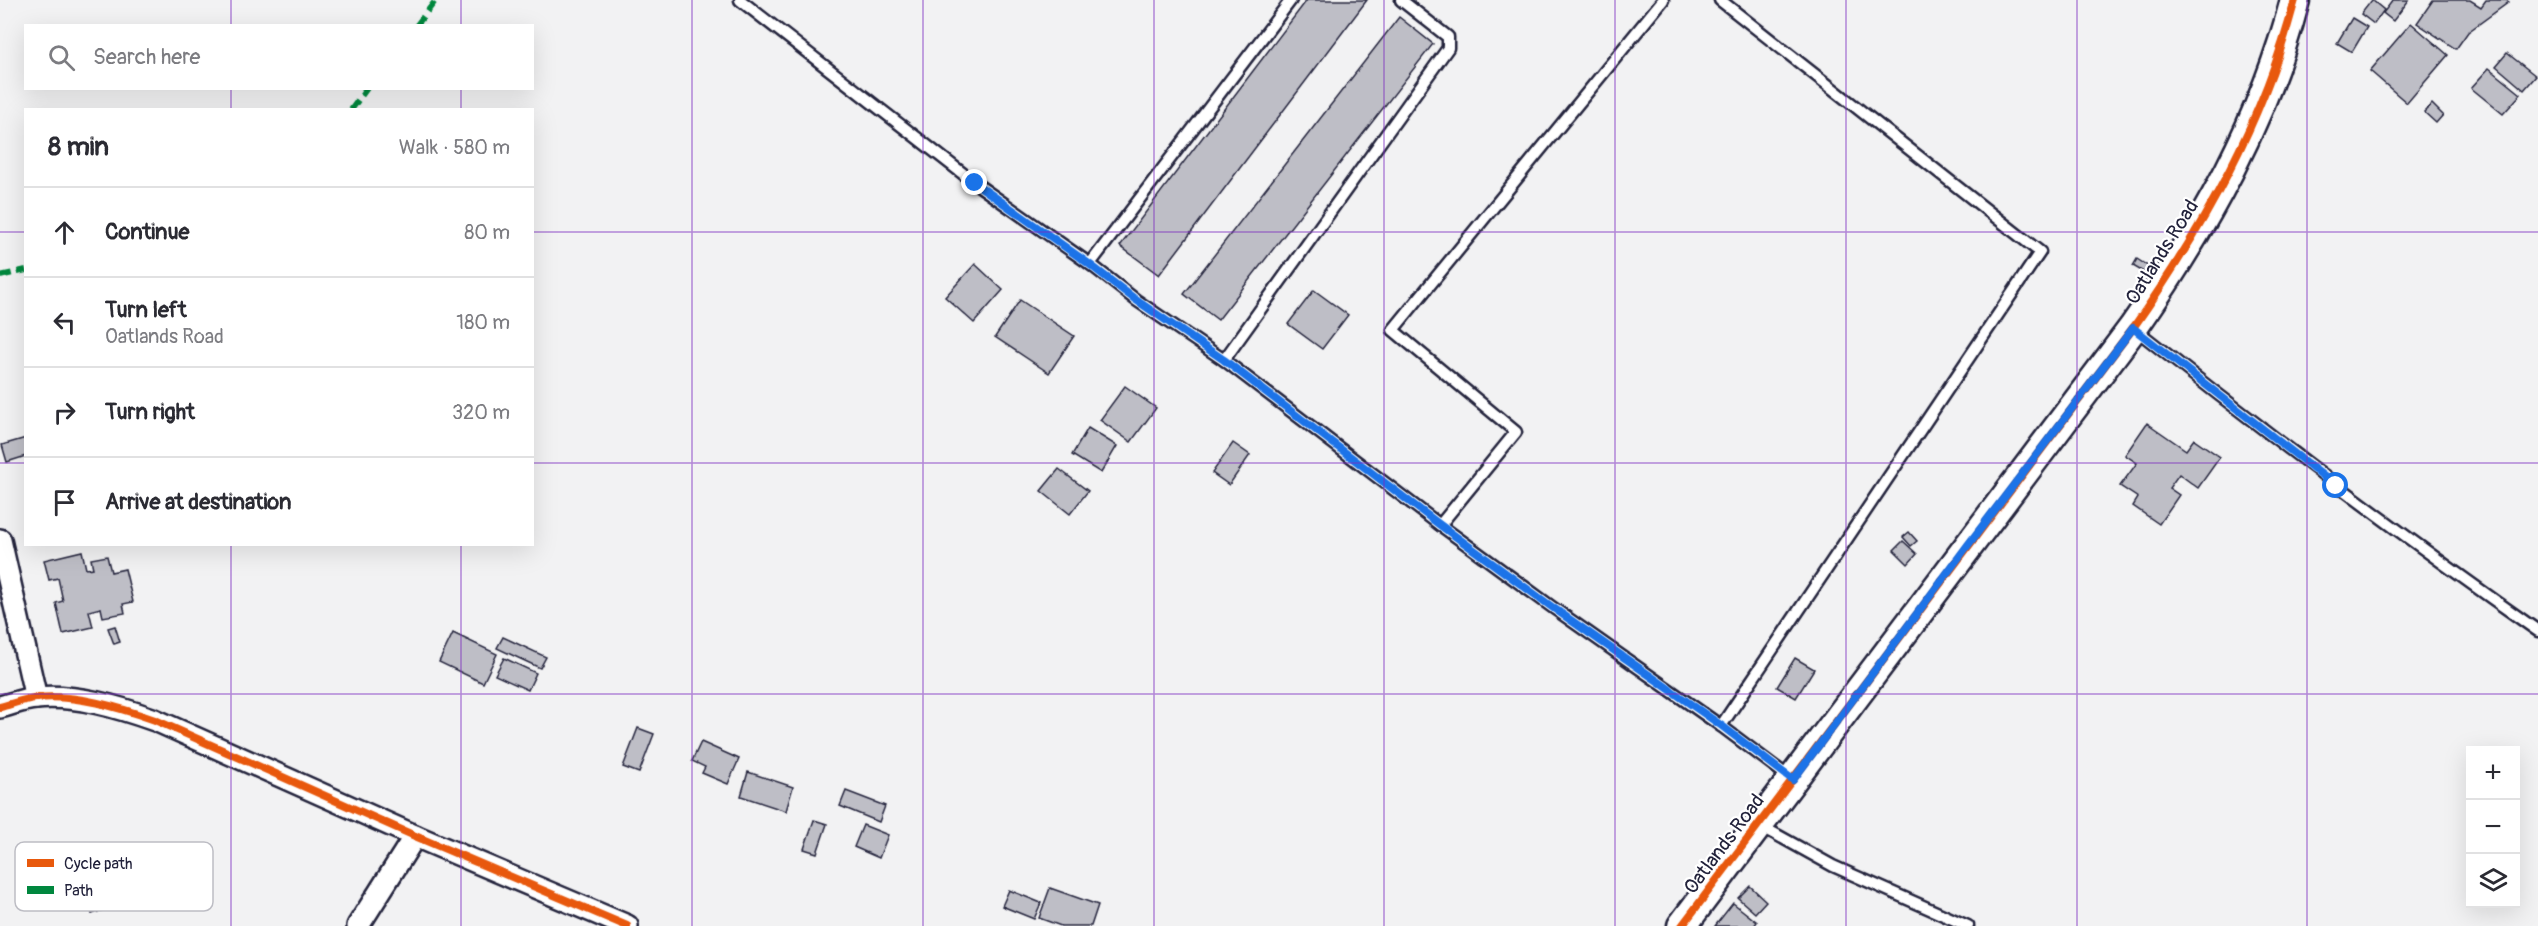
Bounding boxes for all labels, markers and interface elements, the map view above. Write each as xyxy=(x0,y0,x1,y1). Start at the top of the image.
search box xyxy=(24,24,534,90)
icon: search xyxy=(45,41,78,74)
text: Search here xyxy=(93,43,200,71)
text: 8 min xyxy=(48,131,109,163)
text: Walk · 580 m xyxy=(399,135,510,160)
route end xyxy=(961,169,987,195)
street label: Oatlands Road xyxy=(2120,195,2204,309)
icon: ahead xyxy=(48,216,81,249)
text: Continue xyxy=(105,218,189,246)
text: 80 m xyxy=(464,220,510,245)
text: Turn left xyxy=(105,296,187,324)
icon: left xyxy=(48,306,81,339)
text: 180 m xyxy=(456,310,510,335)
text: Oatlands Road xyxy=(105,324,224,349)
icon: right xyxy=(48,396,81,429)
text: Turn right xyxy=(105,398,195,426)
text: 320 m xyxy=(452,400,510,425)
route start xyxy=(2322,472,2348,498)
icon: arrive xyxy=(48,486,81,519)
text: Arrive at destination xyxy=(105,488,291,516)
map controls xyxy=(2466,746,2520,908)
button: + xyxy=(2466,746,2520,800)
street label: Oatlands Road xyxy=(1678,789,1770,899)
button: − xyxy=(2466,800,2520,854)
legend xyxy=(15,842,213,911)
text: Cycle path xyxy=(64,854,132,874)
button: layers xyxy=(2466,854,2520,908)
text: Path xyxy=(64,881,93,901)

